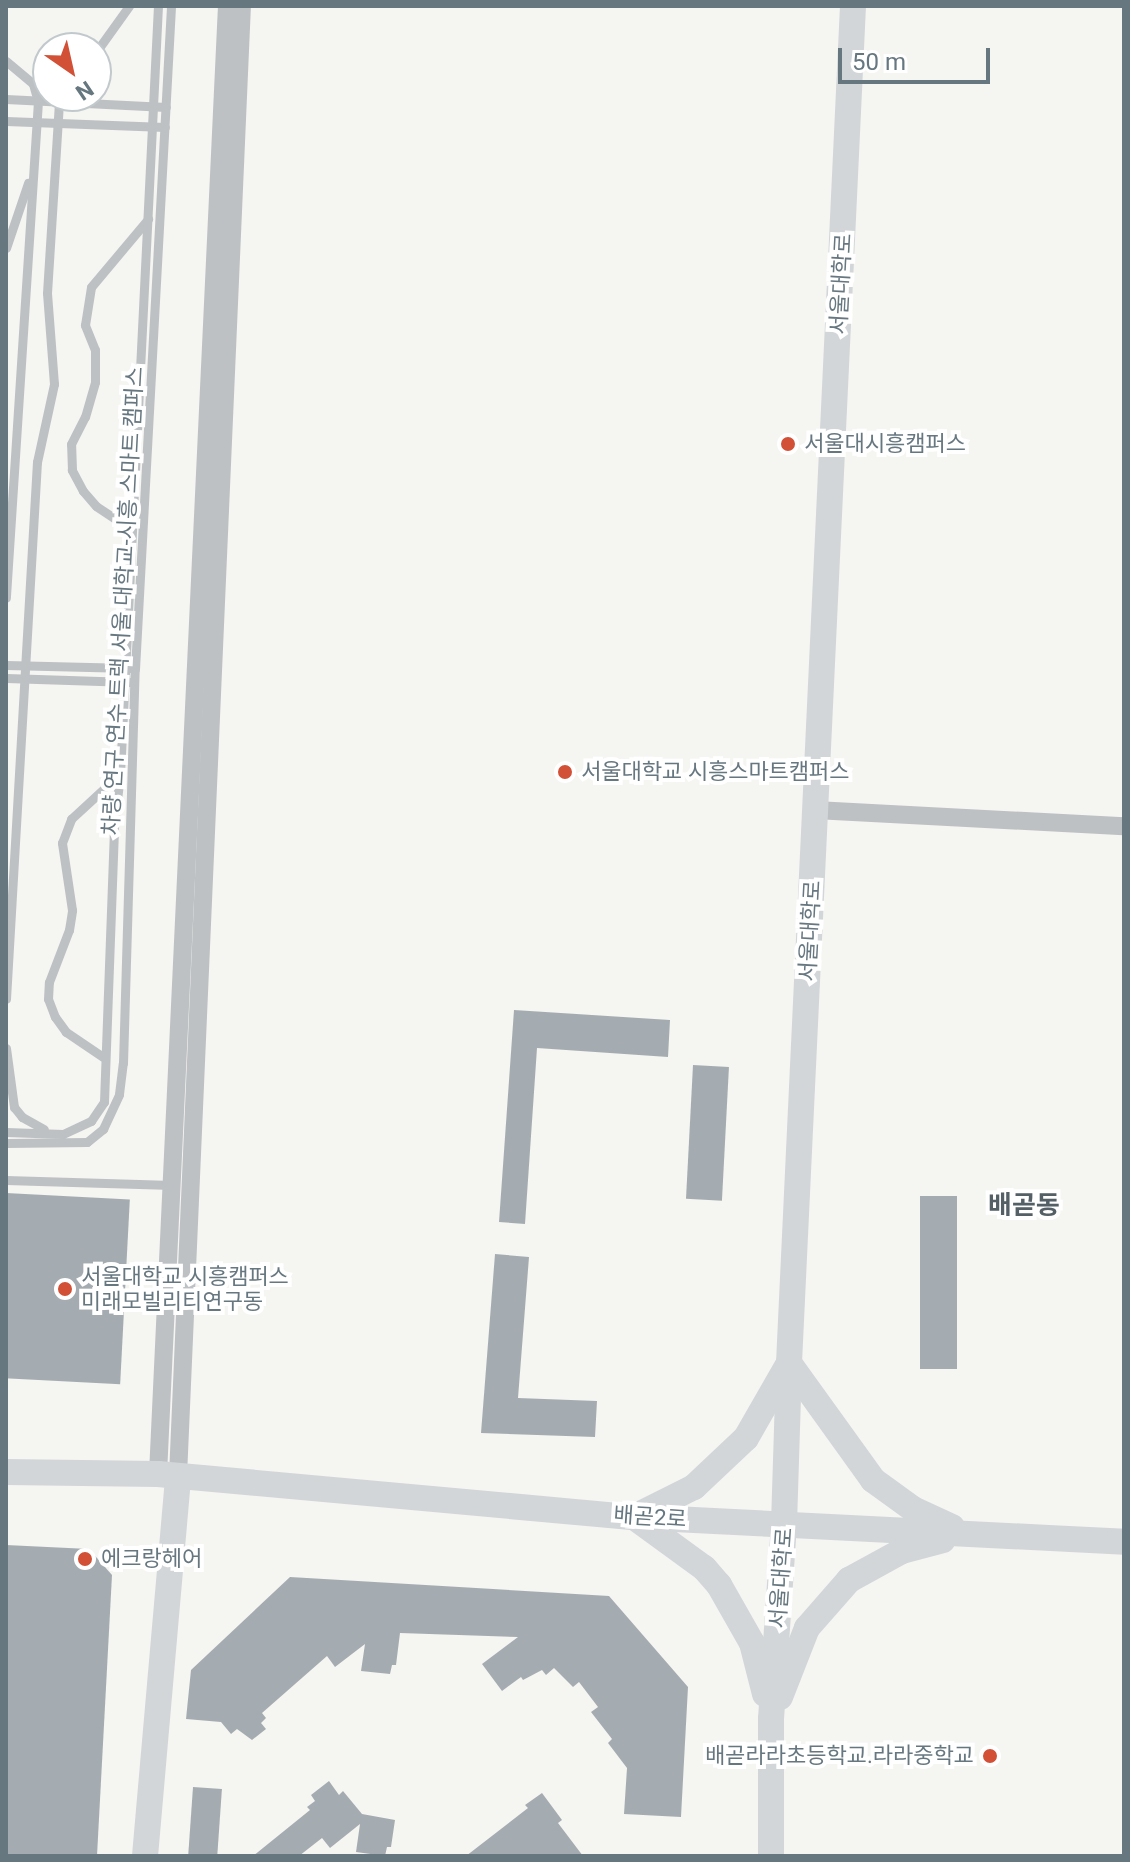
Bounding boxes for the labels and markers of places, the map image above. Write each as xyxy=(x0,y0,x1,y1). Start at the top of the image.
place label: 서울대시흥캠퍼스 xyxy=(804,431,966,457)
marker: 서울대시흥캠퍼스 xyxy=(779,435,797,453)
place label: 서울대학교 시흥스마트캠퍼스 xyxy=(581,759,850,785)
marker: 서울대학교 시흥스마트캠퍼스 xyxy=(556,763,574,781)
place label: 서울대학교 시흥캠퍼스 미래모빌리티연구동 xyxy=(81,1263,289,1314)
marker: 서울대학교 시흥캠퍼스 미래모빌리티연구동 xyxy=(56,1280,74,1298)
place label: 에크랑헤어 xyxy=(101,1546,202,1572)
marker: 에크랑헤어 xyxy=(76,1550,94,1568)
place label: 배곧라라초등학교.라라중학교 xyxy=(705,1743,974,1769)
marker: 배곧라라초등학교.라라중학교 xyxy=(981,1747,999,1765)

